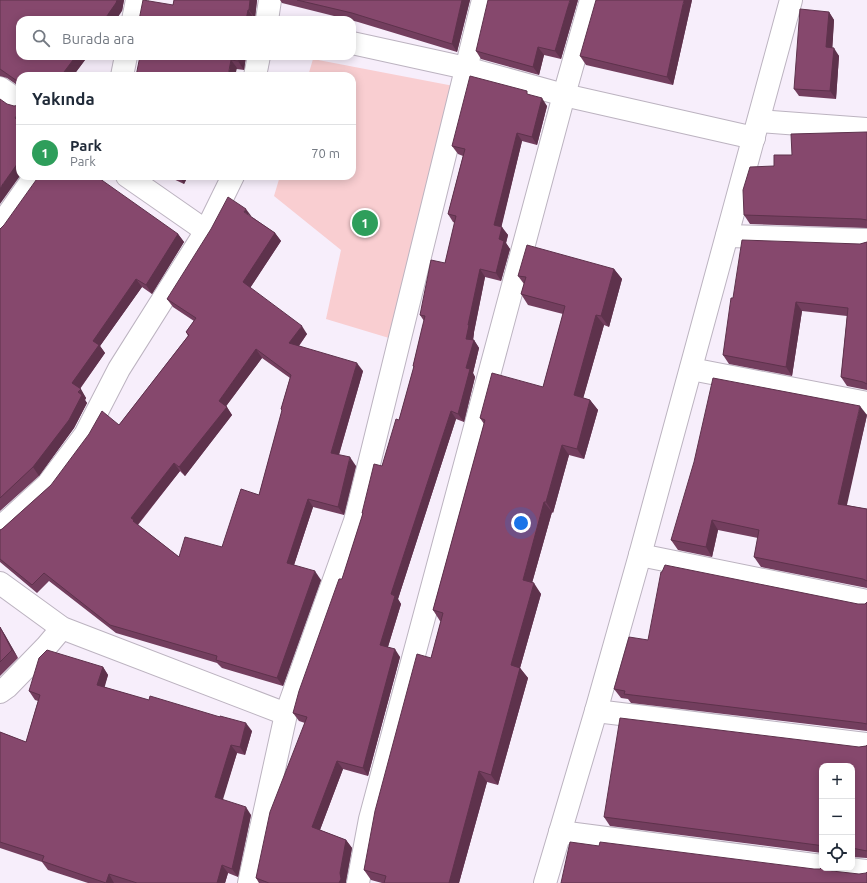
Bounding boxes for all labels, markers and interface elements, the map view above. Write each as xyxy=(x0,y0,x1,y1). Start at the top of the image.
search box xyxy=(16,16,356,60)
icon: search xyxy=(30,27,52,49)
text: Burada ara xyxy=(62,30,134,47)
text: Yakında xyxy=(32,89,95,108)
text: Park xyxy=(70,137,102,154)
text: 1 xyxy=(41,146,49,160)
text: 70 m xyxy=(311,146,340,160)
text: Park xyxy=(70,154,96,168)
pin: 1 xyxy=(352,208,378,238)
your location xyxy=(511,513,531,533)
map controls xyxy=(819,763,855,871)
button: + xyxy=(819,763,855,799)
button: − xyxy=(819,799,855,835)
button: locate xyxy=(819,835,855,871)

